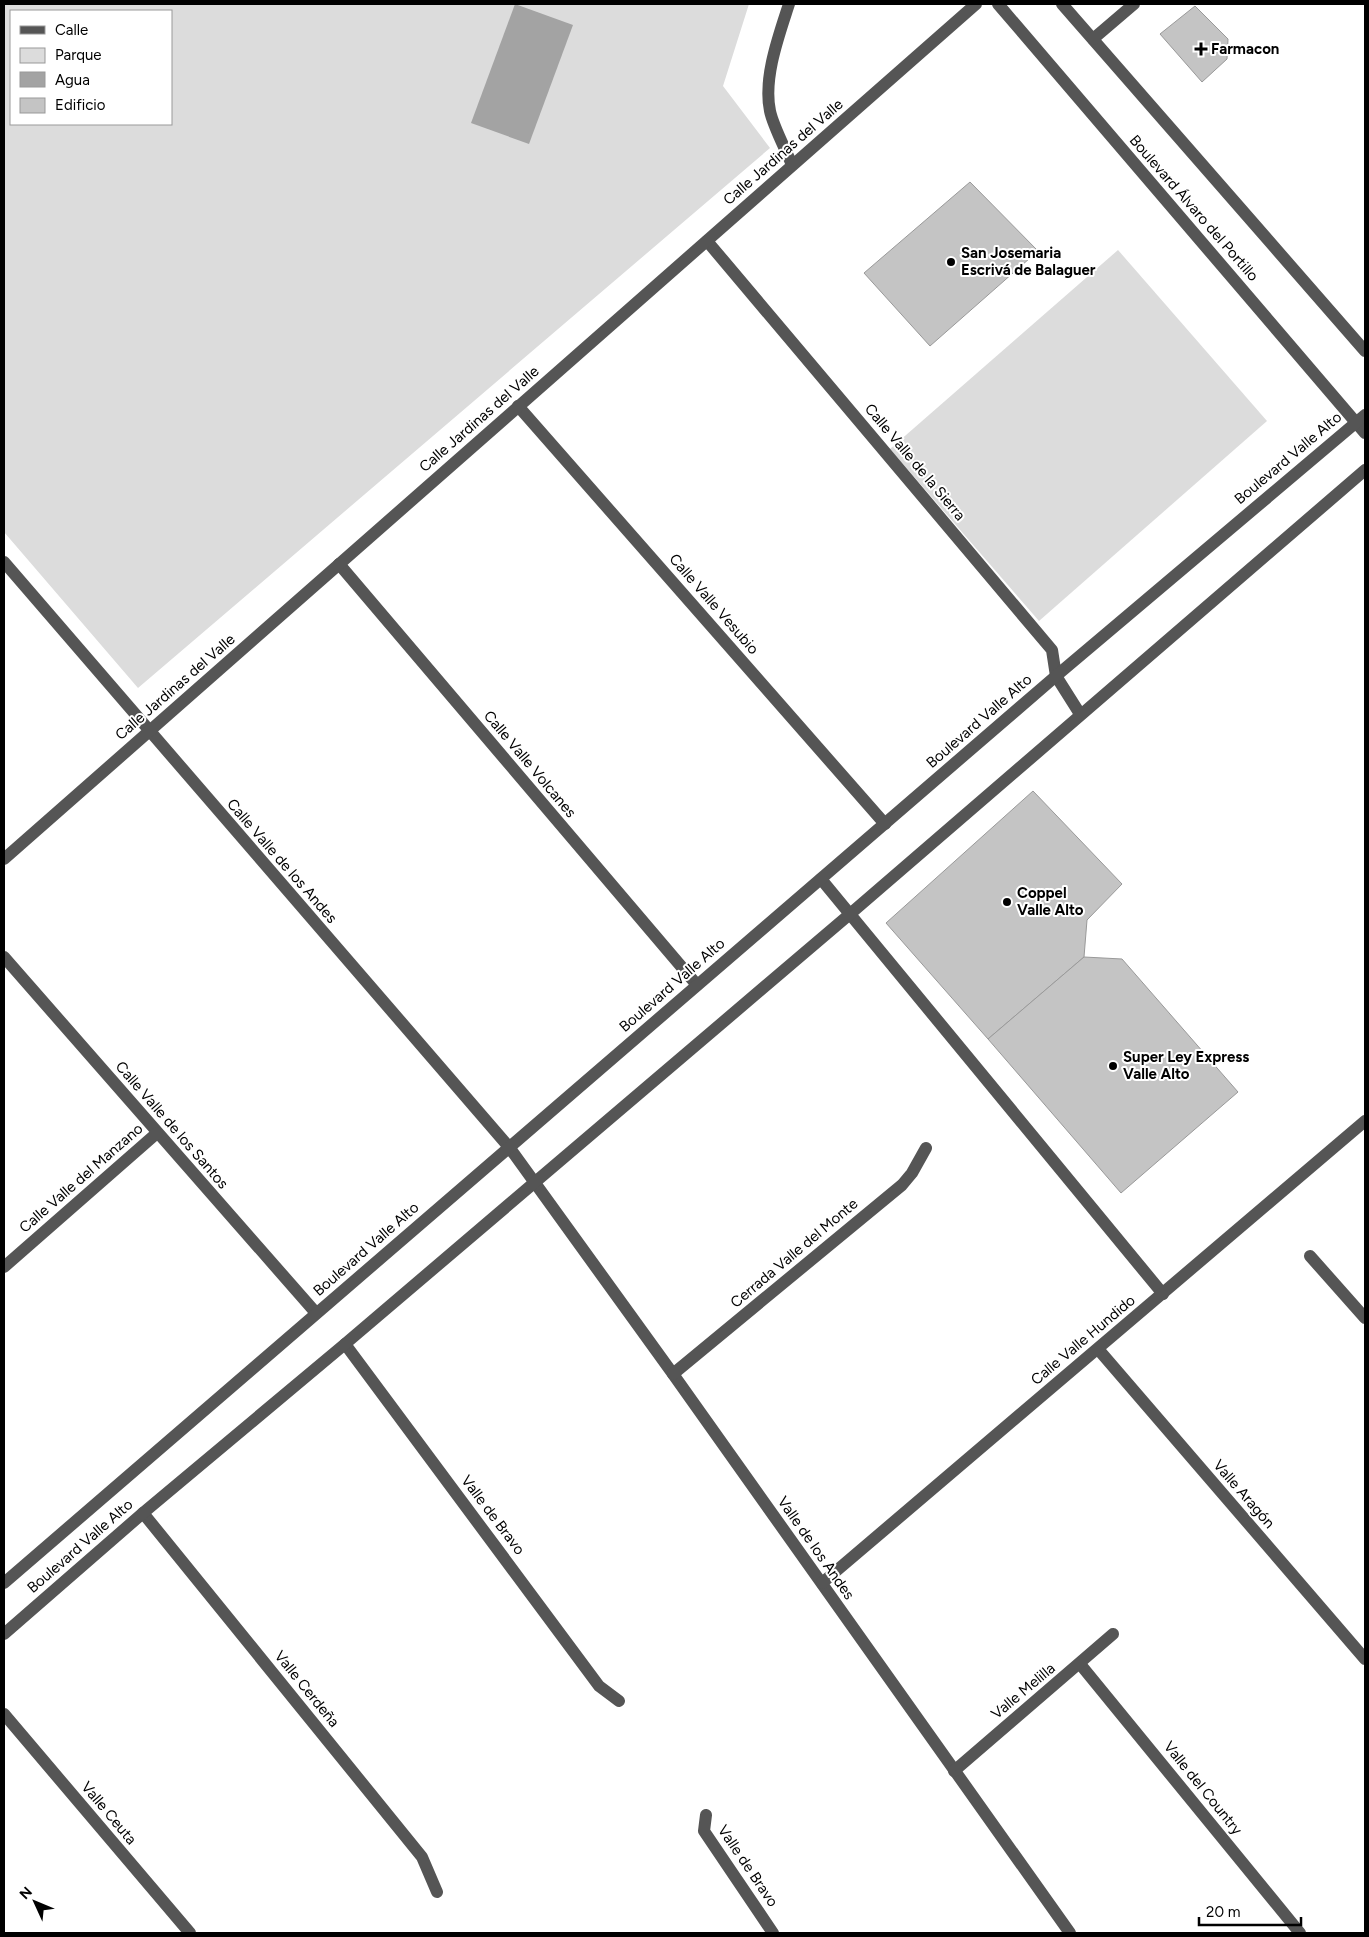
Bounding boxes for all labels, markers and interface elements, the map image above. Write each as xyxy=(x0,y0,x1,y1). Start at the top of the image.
legend xyxy=(10,10,172,125)
text: Calle xyxy=(55,21,88,39)
place label: Farmacon xyxy=(1211,40,1279,58)
marker: Farmacon xyxy=(1195,43,1207,55)
text: Parque xyxy=(55,46,102,64)
text: Agua xyxy=(55,71,90,89)
street label: Calle Jardinas del Valle xyxy=(720,95,846,209)
text: Edificio xyxy=(55,96,106,114)
street label: Boulevard Álvaro del Portillo xyxy=(1126,131,1262,285)
place label: San Josemaria Escrivá de Balaguer xyxy=(961,244,1096,279)
marker: San Josemaria Escrivá de Balaguer xyxy=(945,256,957,268)
street label: Calle Jardinas del Valle xyxy=(416,362,542,476)
street label: Calle Valle de la Sierra xyxy=(861,400,969,524)
street label: Boulevard Valle Alto xyxy=(1231,408,1345,508)
street label: Calle Valle Vesubio xyxy=(665,550,763,658)
street label: Calle Jardinas del Valle xyxy=(112,630,238,744)
street label: Boulevard Valle Alto xyxy=(922,670,1036,772)
street label: Calle Valle Volcanes xyxy=(480,707,580,821)
street label: Calle Valle de los Andes xyxy=(223,795,341,927)
place label: Coppel Valle Alto xyxy=(1017,884,1084,919)
marker: Coppel Valle Alto xyxy=(1001,896,1013,908)
street label: Boulevard Valle Alto xyxy=(615,934,729,1036)
place label: Super Ley Express Valle Alto xyxy=(1123,1048,1249,1083)
street label: Calle Valle de los Santos xyxy=(112,1058,232,1192)
marker: Super Ley Express Valle Alto xyxy=(1107,1060,1119,1072)
street label: Calle Valle del Manzano xyxy=(16,1119,147,1237)
street label: Cerrada Valle del Monte xyxy=(727,1195,861,1311)
street label: Boulevard Valle Alto xyxy=(309,1198,423,1300)
street label: Calle Valle Hundido xyxy=(1027,1291,1139,1389)
street label: Valle Aragón xyxy=(1209,1456,1279,1532)
street label: Valle de Bravo xyxy=(457,1472,529,1558)
street label: Valle de los Andes xyxy=(774,1493,858,1603)
street label: Boulevard Valle Alto xyxy=(23,1495,137,1597)
street label: Valle Cerdeña xyxy=(271,1647,343,1731)
street label: Valle Melilla xyxy=(987,1659,1059,1723)
street label: Valle del Country xyxy=(1160,1738,1246,1838)
street label: Valle Ceuta xyxy=(77,1778,141,1848)
street label: Valle de Bravo xyxy=(714,1822,782,1911)
north arrow xyxy=(10,1877,60,1927)
text: N xyxy=(16,1884,36,1903)
scale bar xyxy=(1199,1894,1302,1926)
text: 20 m xyxy=(1206,1903,1240,1921)

